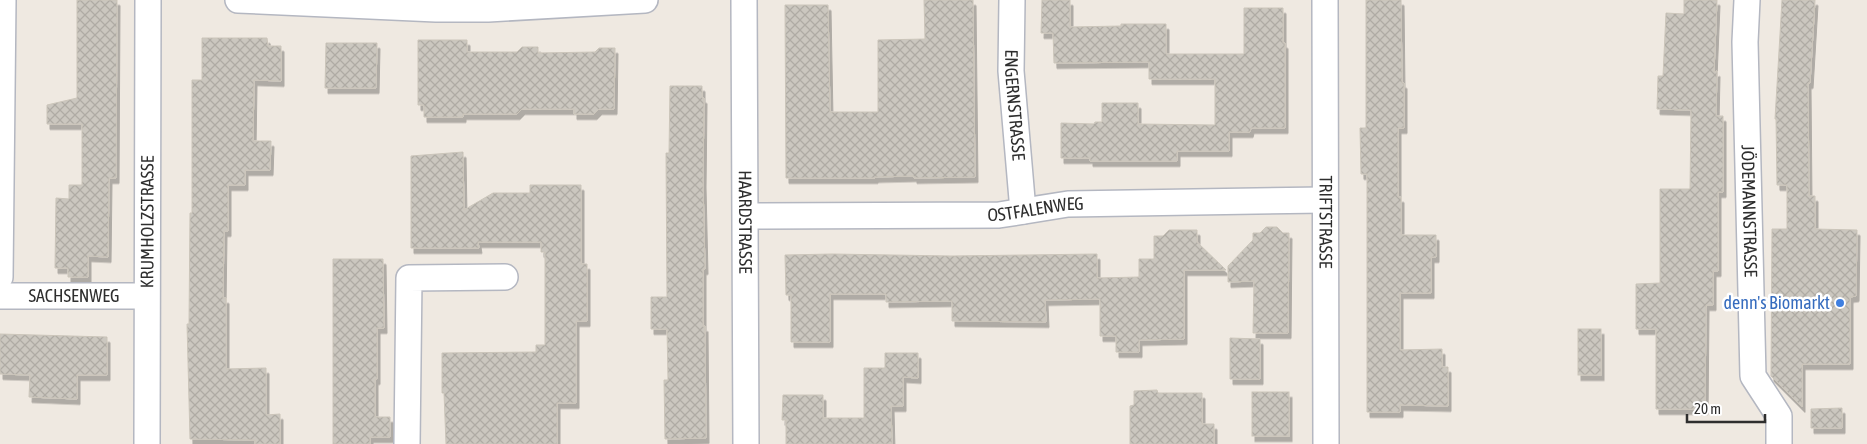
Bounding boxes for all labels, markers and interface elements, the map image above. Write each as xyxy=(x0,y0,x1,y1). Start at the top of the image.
street label: ENGERNSTRASSE xyxy=(1001,49,1030,161)
street label: JÖDEMANNSTRASSE xyxy=(1737,145,1762,278)
street label: KRUMHOLZSTRASSE xyxy=(136,155,158,288)
street label: HAARDSTRASSE xyxy=(735,170,756,274)
street label: TRIFTSTRASSE xyxy=(1315,176,1337,269)
street label: OSTFALENWEG xyxy=(987,193,1084,225)
street label: SACHSENWEG xyxy=(28,285,120,306)
place label: denn's Biomarkt xyxy=(1724,292,1830,313)
marker: denn's Biomarkt xyxy=(1834,297,1846,309)
scale bar xyxy=(1687,392,1764,424)
text: 20 m xyxy=(1694,400,1721,417)

